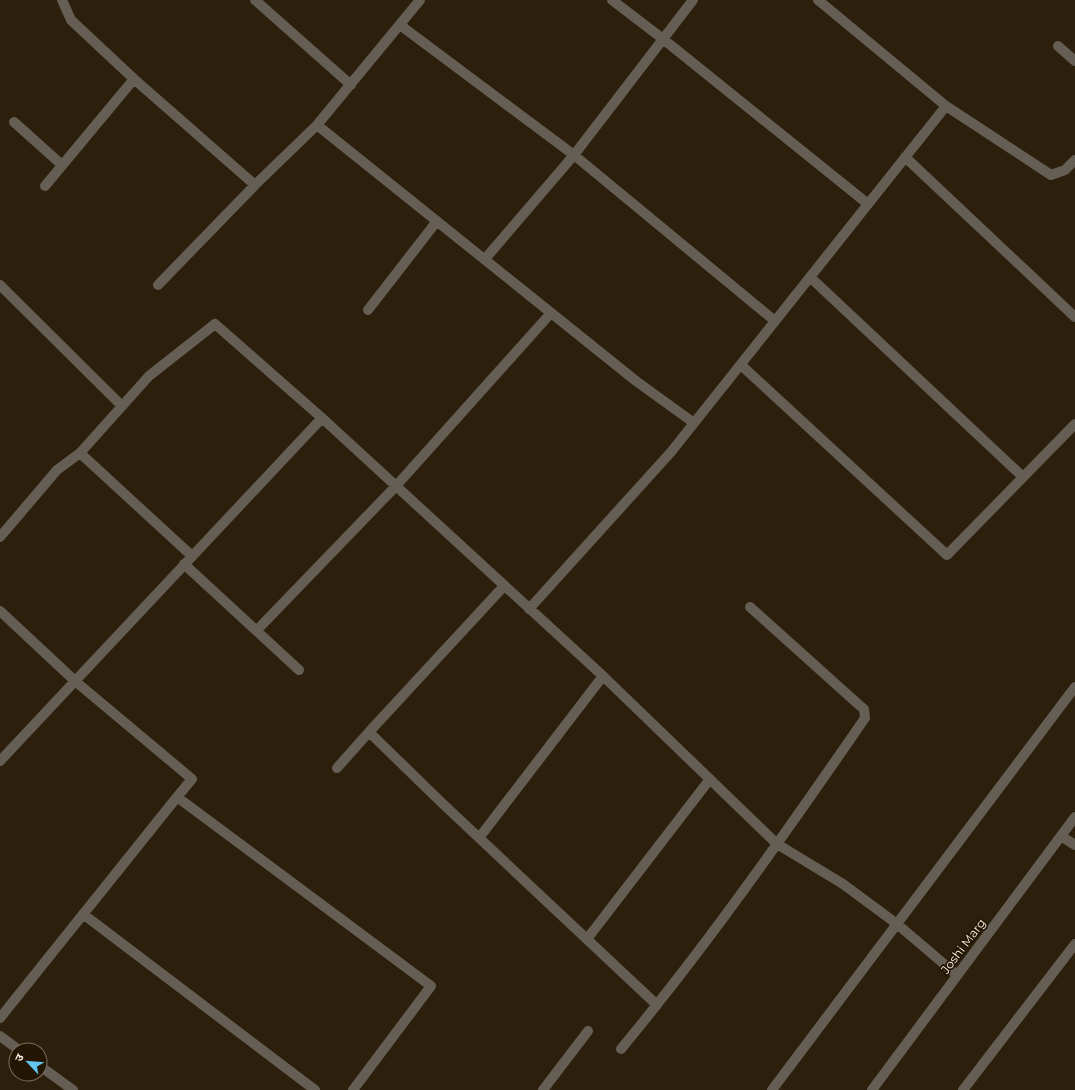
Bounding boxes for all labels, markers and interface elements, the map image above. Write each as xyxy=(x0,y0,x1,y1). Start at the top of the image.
street label: Joshi Marg xyxy=(937,915,989,977)
north arrow xyxy=(8,1042,48,1082)
text: उ xyxy=(11,1051,27,1064)

